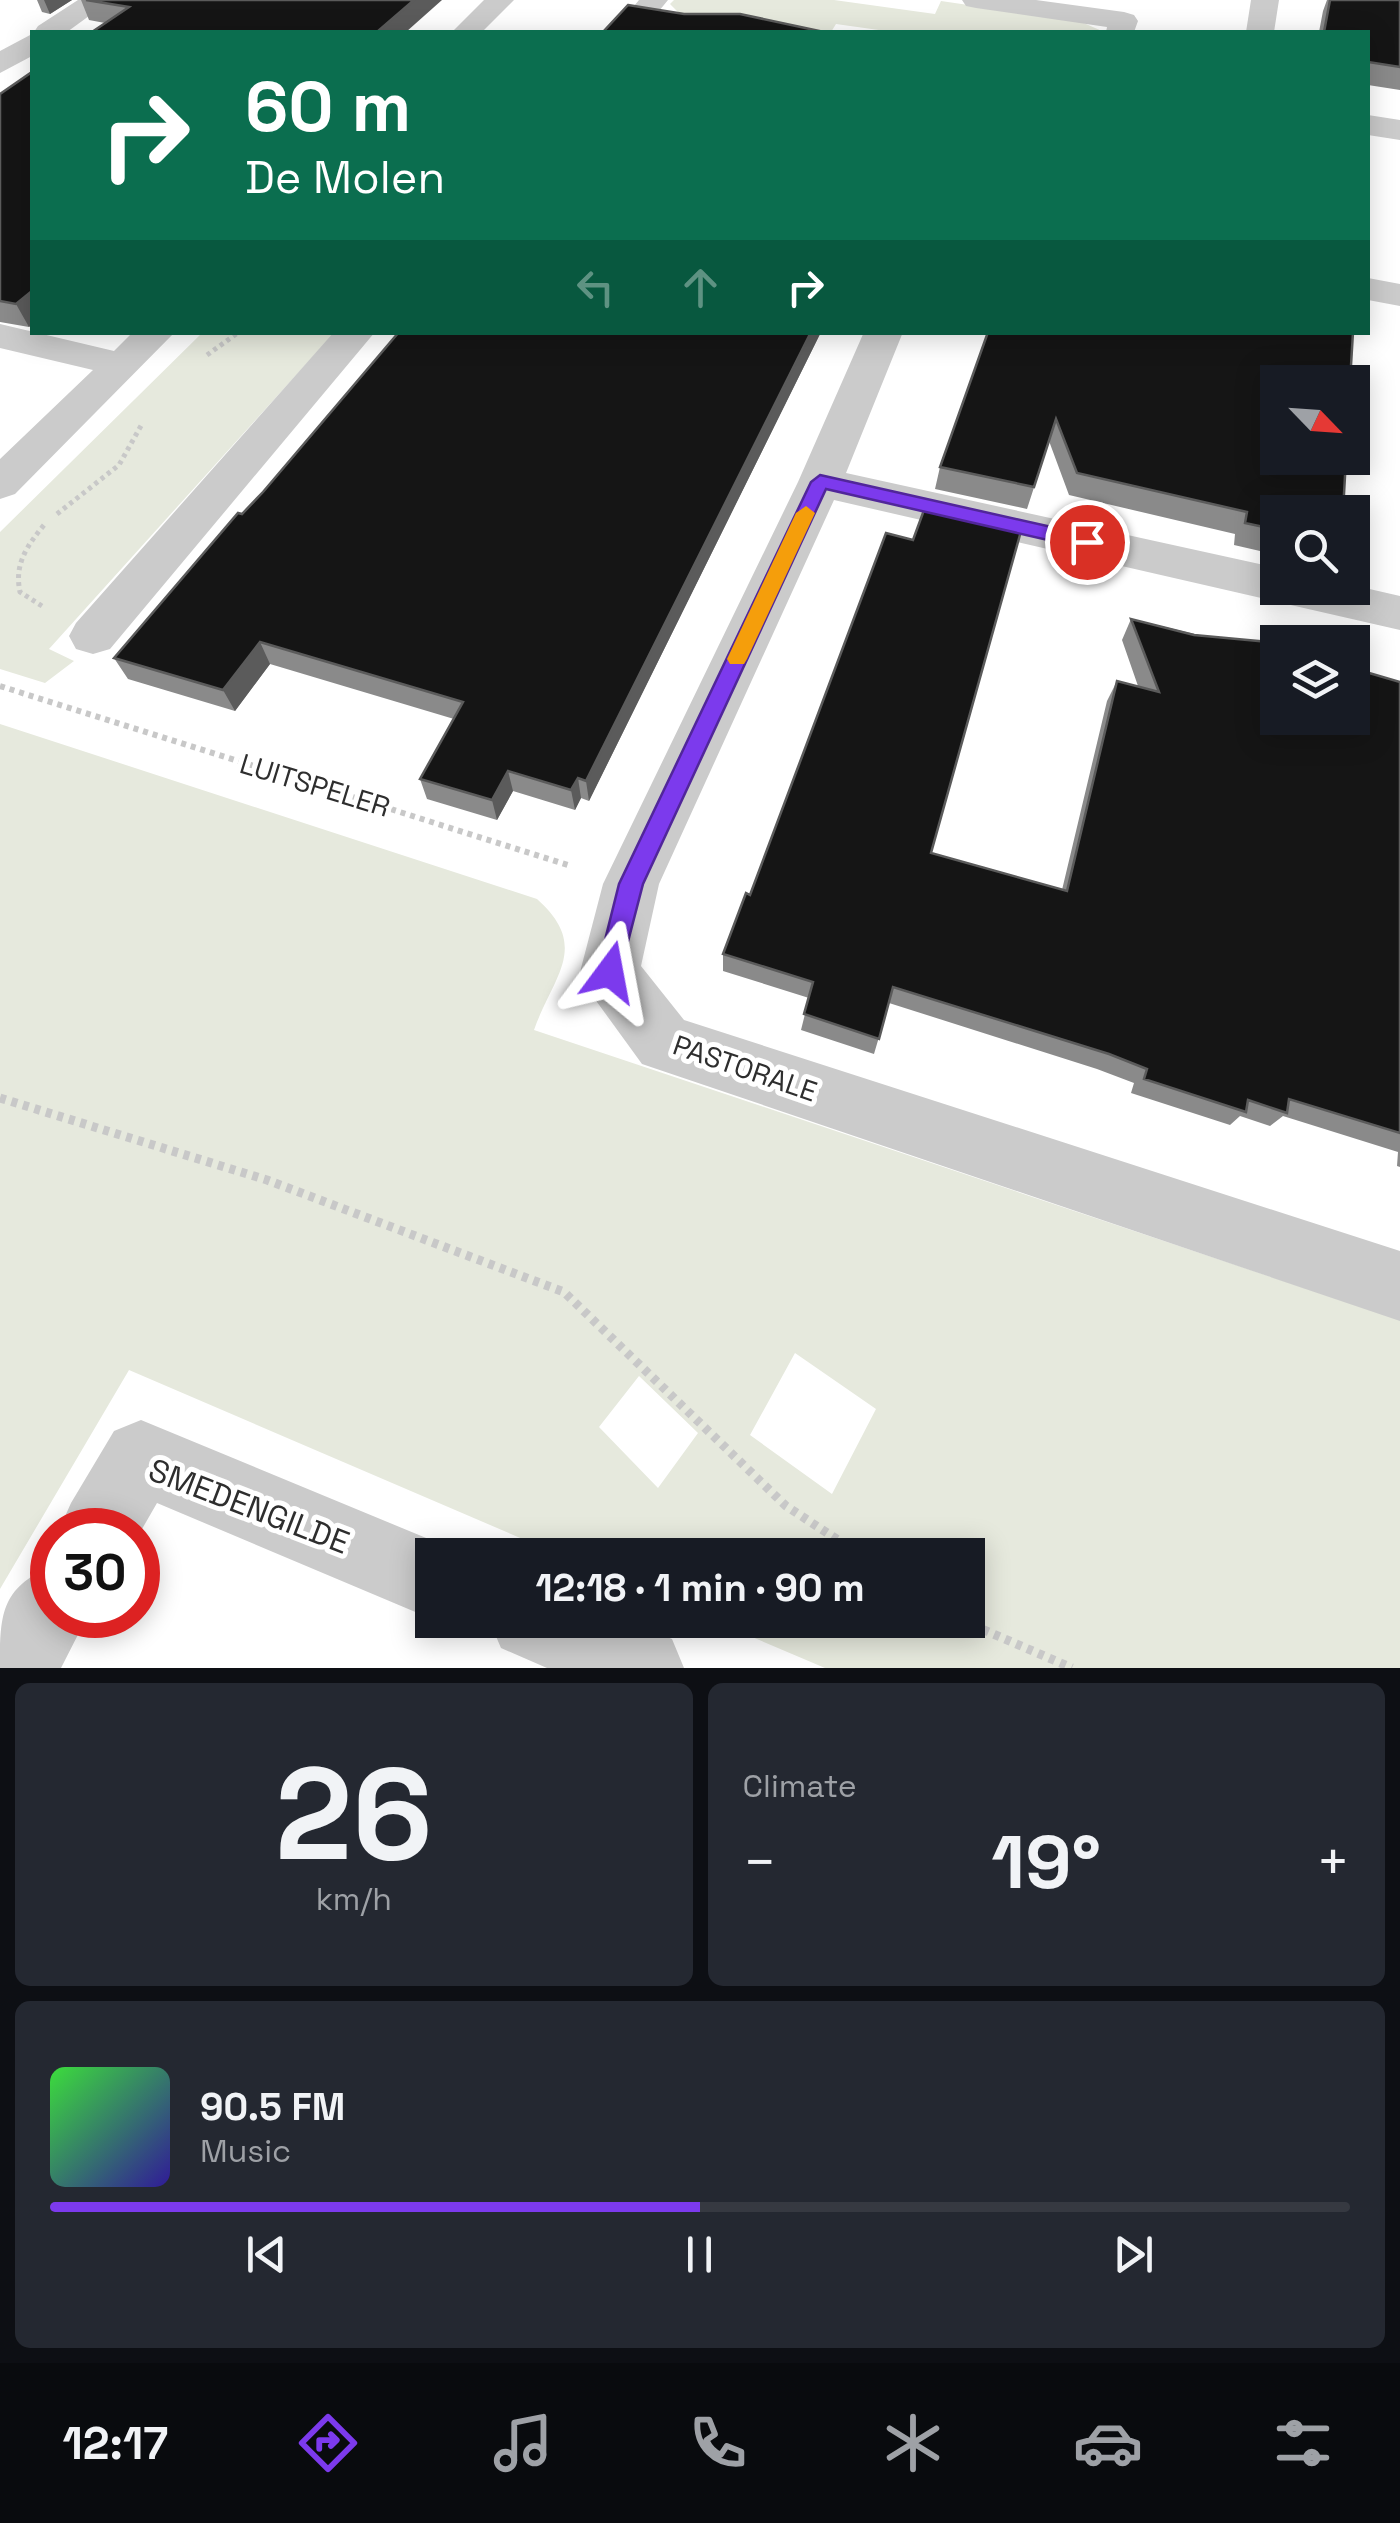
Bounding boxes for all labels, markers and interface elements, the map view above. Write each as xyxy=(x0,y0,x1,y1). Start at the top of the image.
text: 60 m xyxy=(245,62,411,151)
icon: right xyxy=(80,70,210,200)
text: De Molen xyxy=(245,149,445,206)
icon: left xyxy=(568,260,623,315)
icon: ahead xyxy=(673,260,728,315)
icon: right xyxy=(778,260,833,315)
north arrow xyxy=(1260,365,1370,475)
map controls xyxy=(1260,365,1370,735)
button: search xyxy=(1260,495,1370,605)
pin xyxy=(1045,500,1130,585)
icon: arrive xyxy=(1060,515,1115,570)
button: layers xyxy=(1260,625,1370,735)
street label: LUITSPELER xyxy=(236,745,394,825)
position arrow xyxy=(558,920,662,1024)
street label: PASTORALE xyxy=(668,1027,822,1109)
street label: SMEDENGILDE xyxy=(143,1449,355,1563)
speed limit sign: 30 xyxy=(30,1508,160,1638)
text: 12:18 · 1 min · 90 m xyxy=(535,1564,865,1612)
text: 26 xyxy=(275,1731,433,1897)
text: Climate xyxy=(743,1766,857,1806)
text: 19° xyxy=(991,1814,1101,1910)
text: − xyxy=(743,1827,777,1897)
text: + xyxy=(1316,1827,1350,1897)
text: km/h xyxy=(316,1879,392,1919)
text: 90.5 FM xyxy=(200,2083,345,2131)
text: Music xyxy=(200,2131,291,2171)
icon: previous xyxy=(239,2227,294,2282)
icon: pause xyxy=(672,2227,727,2282)
icon: next xyxy=(1106,2227,1161,2282)
icon: directions xyxy=(293,2408,363,2478)
icon: music xyxy=(488,2408,558,2478)
icon: phone xyxy=(683,2408,753,2478)
icon: climate xyxy=(878,2408,948,2478)
icon: car xyxy=(1073,2408,1143,2478)
icon: filters xyxy=(1268,2408,1338,2478)
text: 12:17 xyxy=(62,2415,168,2472)

